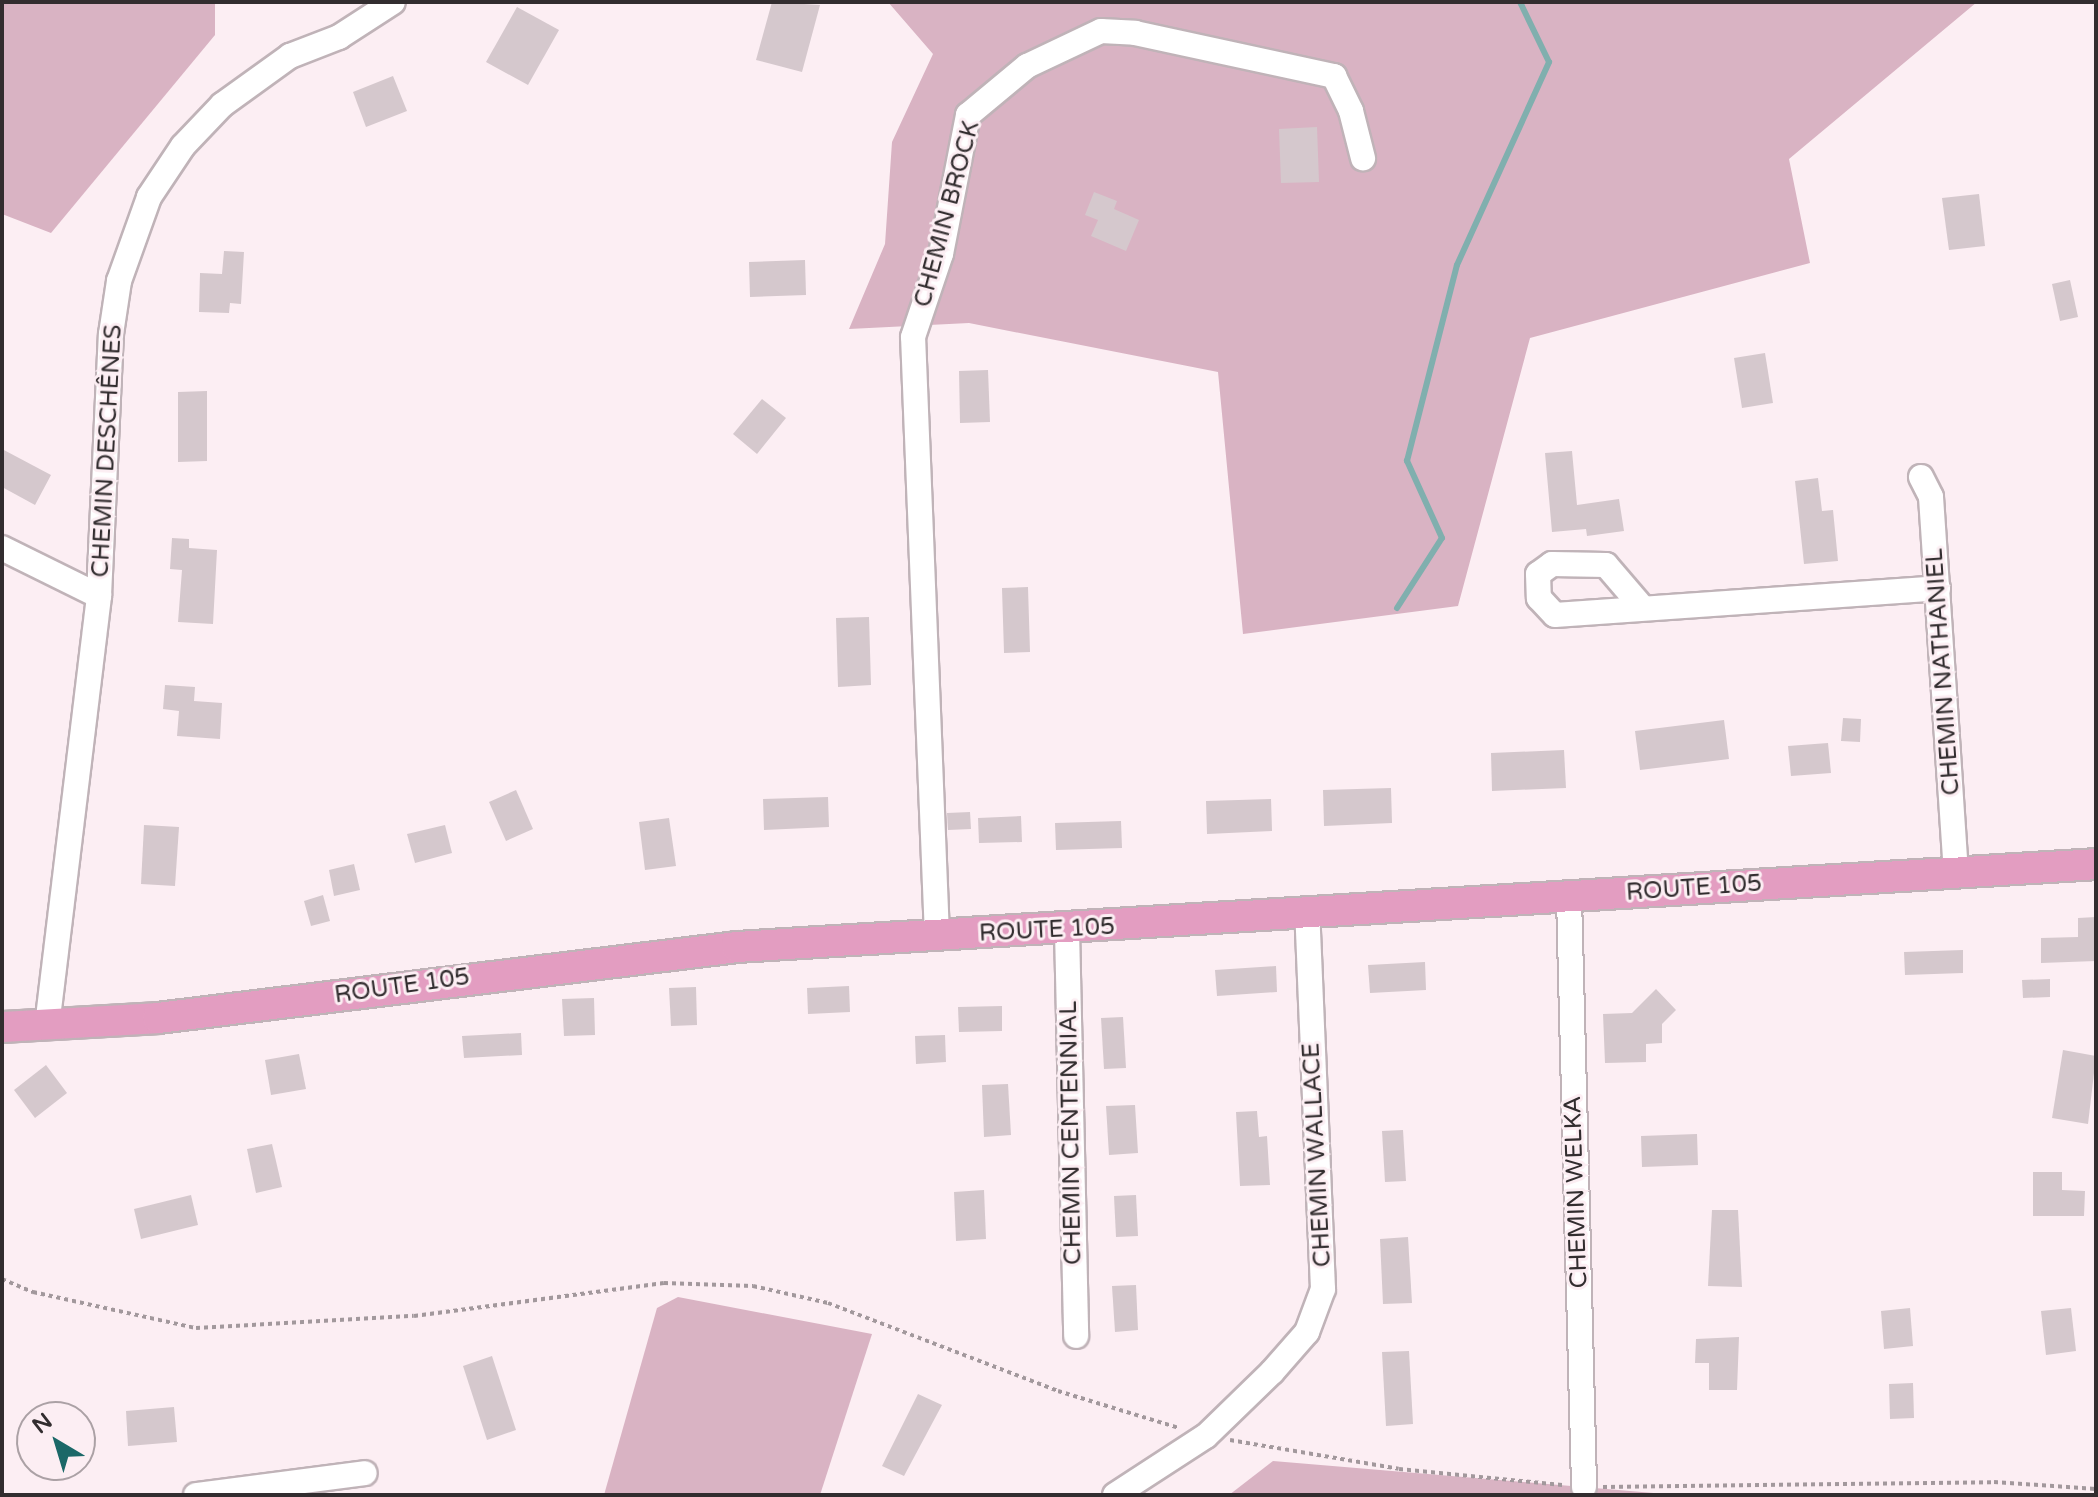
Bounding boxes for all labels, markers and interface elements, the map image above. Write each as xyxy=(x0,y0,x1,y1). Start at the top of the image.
street label: CHEMIN BROCK xyxy=(908,118,986,310)
street label: CHEMIN DESCHÊNES xyxy=(86,324,128,578)
street label: CHEMIN NATHANIEL xyxy=(1920,548,1966,796)
street label: ROUTE 105 xyxy=(1625,869,1763,907)
street label: ROUTE 105 xyxy=(978,912,1116,948)
street label: ROUTE 105 xyxy=(333,962,471,1010)
street label: CHEMIN CENTENNIAL xyxy=(1054,1001,1088,1265)
street label: CHEMIN WALLACE xyxy=(1297,1042,1337,1268)
street label: CHEMIN WELKA xyxy=(1558,1095,1594,1289)
north arrow xyxy=(16,1401,96,1481)
text: N xyxy=(27,1408,57,1439)

